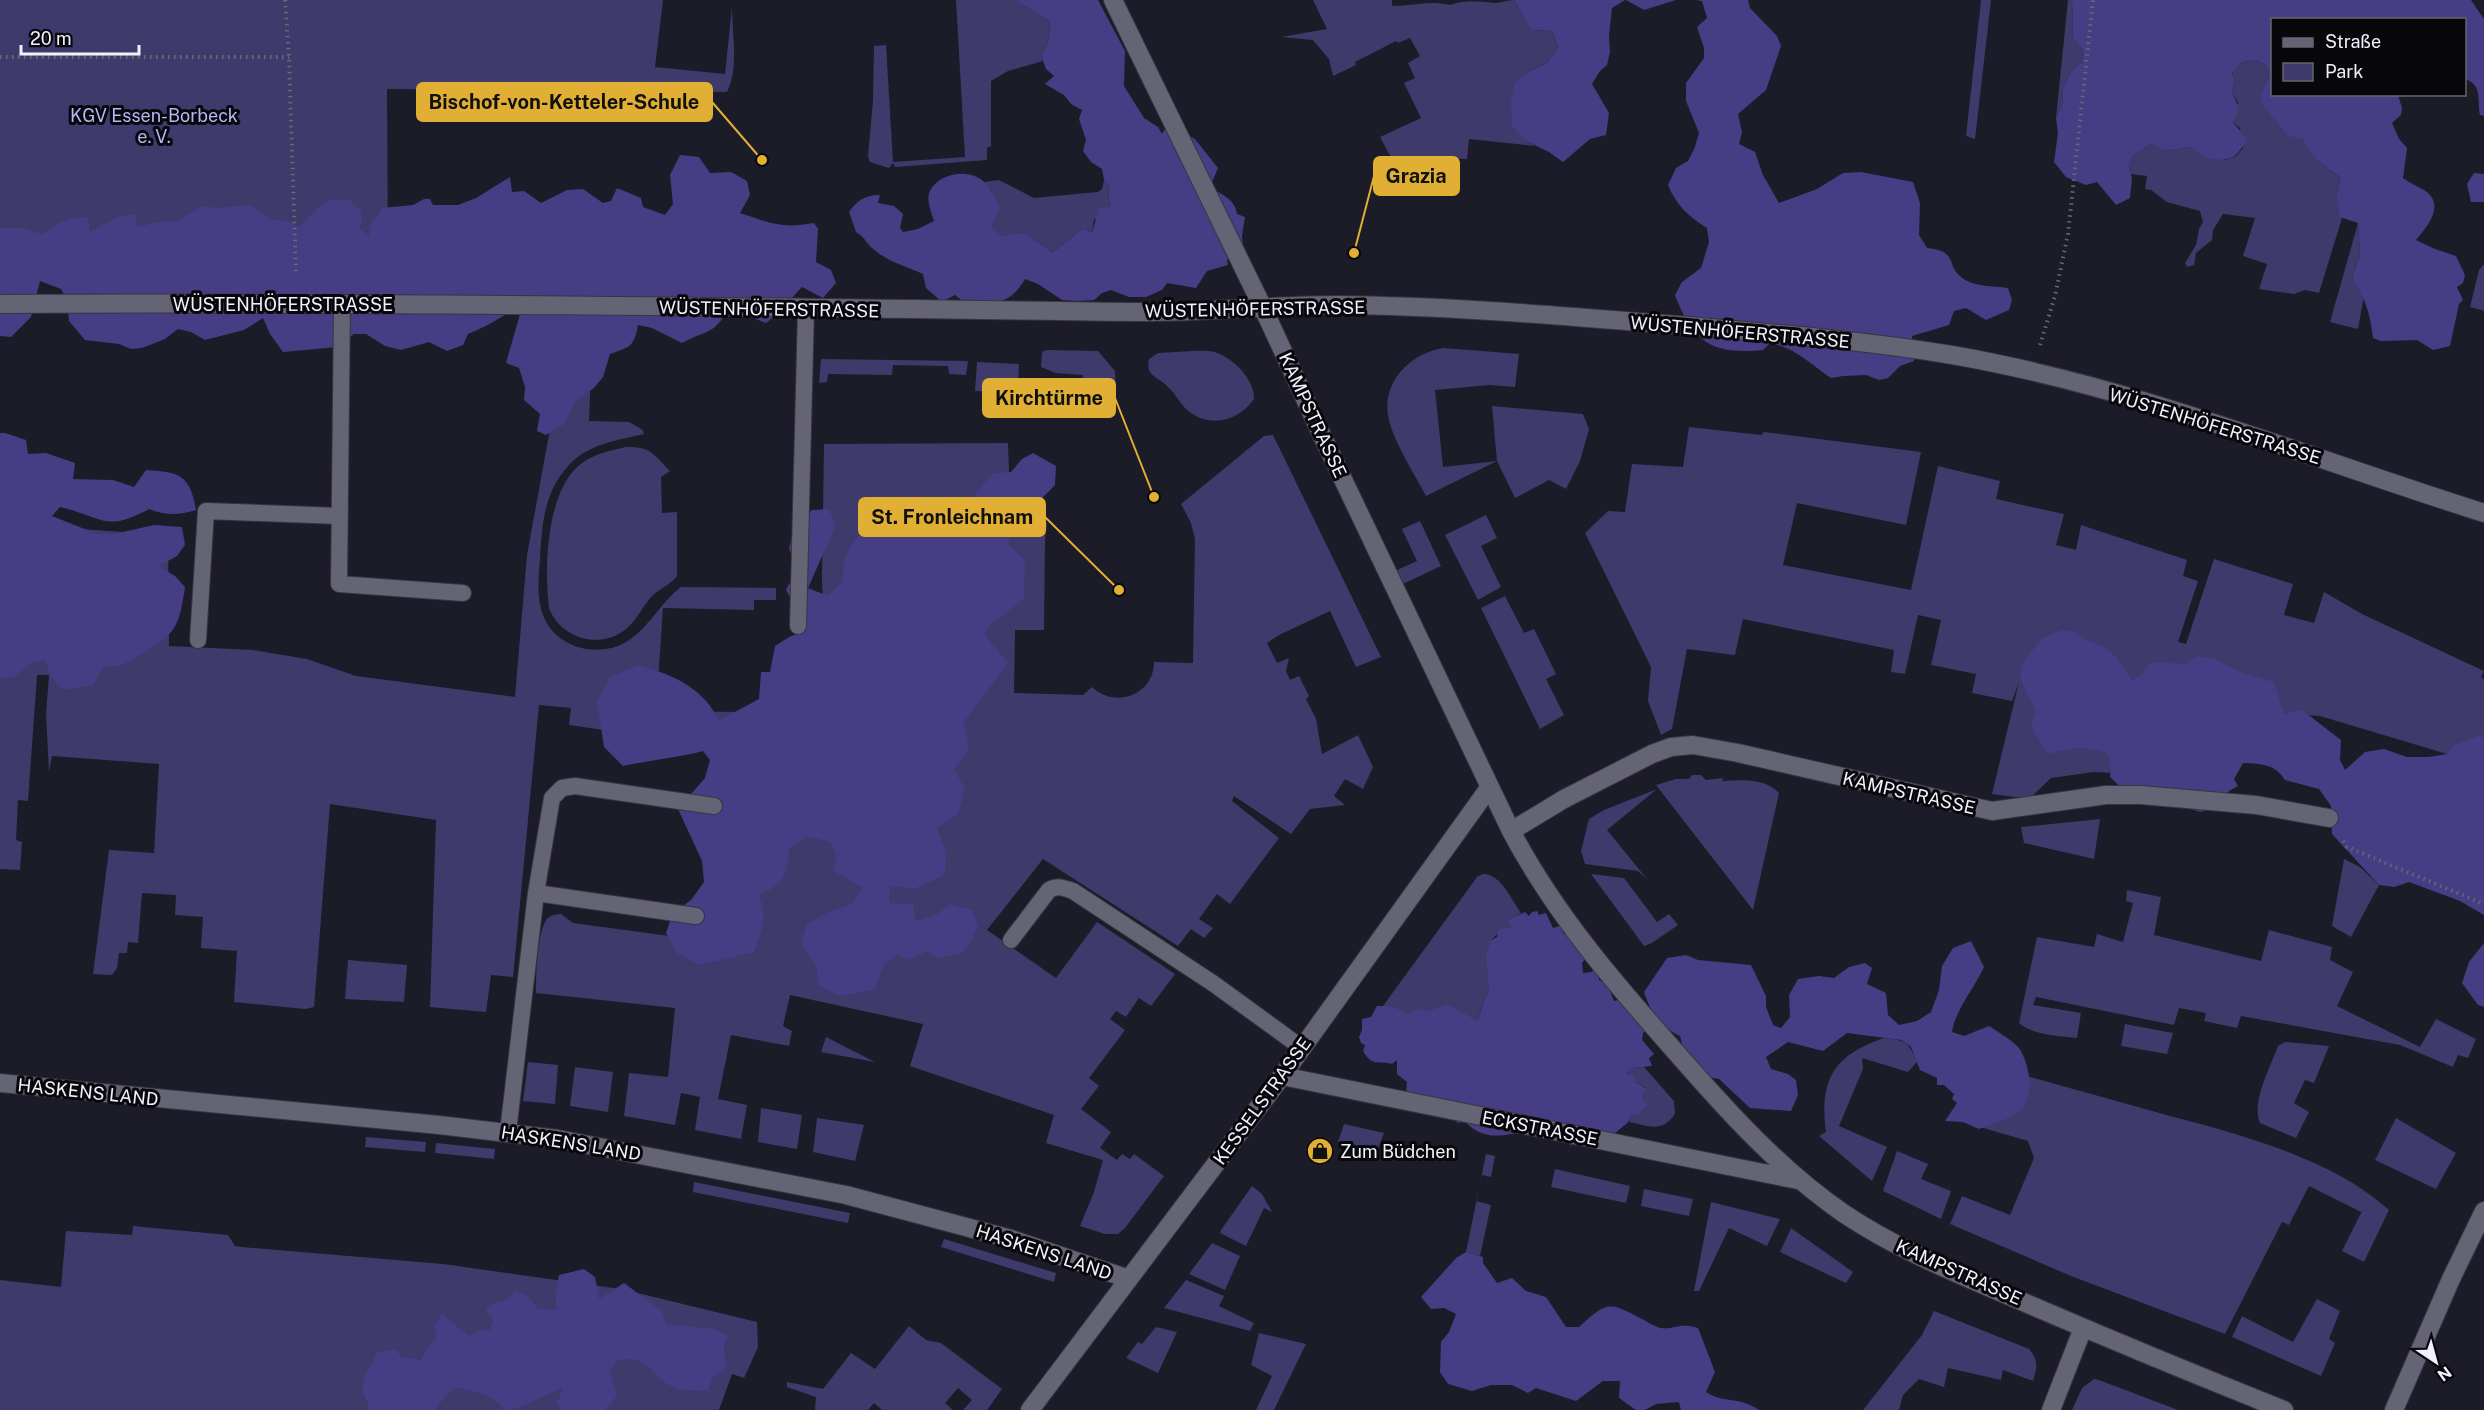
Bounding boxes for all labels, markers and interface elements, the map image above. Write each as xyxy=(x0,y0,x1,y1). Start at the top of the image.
scale bar xyxy=(21,18,140,56)
legend xyxy=(2271,18,2466,96)
text: 20 m xyxy=(30,28,72,49)
text: Straße xyxy=(2325,31,2381,52)
text: Park xyxy=(2325,61,2363,82)
callout: Bischof-von-Ketteler-Schule xyxy=(417,83,712,121)
text: Bischof-von-Ketteler-Schule xyxy=(429,90,699,114)
park label: KGV Essen-Borbeck e. V. xyxy=(70,105,238,147)
callout: Grazia xyxy=(1374,157,1459,195)
text: Grazia xyxy=(1385,164,1447,188)
street label: WÜSTENHÖFERSTRASSE xyxy=(173,293,393,315)
street label: WÜSTENHÖFERSTRASSE xyxy=(659,296,879,321)
street label: WÜSTENHÖFERSTRASSE xyxy=(1145,296,1365,321)
street label: WÜSTENHÖFERSTRASSE xyxy=(1629,311,1851,352)
street label: KAMPSTRASSE xyxy=(1275,349,1351,481)
callout: Kirchtürme xyxy=(983,379,1115,417)
street label: WÜSTENHÖFERSTRASSE xyxy=(2107,383,2324,468)
text: Kirchtürme xyxy=(995,386,1103,410)
callout: St. Fronleichnam xyxy=(859,498,1045,536)
text: St. Fronleichnam xyxy=(871,505,1033,529)
street label: KAMPSTRASSE xyxy=(1841,768,1977,818)
street label: KESSELSTRASSE xyxy=(1209,1033,1315,1169)
street label: HASKENS LAND xyxy=(17,1074,159,1110)
street label: ECKSTRASSE xyxy=(1480,1106,1600,1150)
street label: HASKENS LAND xyxy=(500,1122,642,1164)
shop icon: Zum Büdchen xyxy=(1305,1136,1335,1166)
place label: Zum Büdchen xyxy=(1340,1141,1456,1162)
street label: HASKENS LAND xyxy=(974,1220,1114,1284)
street label: KAMPSTRASSE xyxy=(1893,1235,2025,1309)
north arrow xyxy=(2406,1332,2466,1392)
text: N xyxy=(2434,1362,2455,1385)

